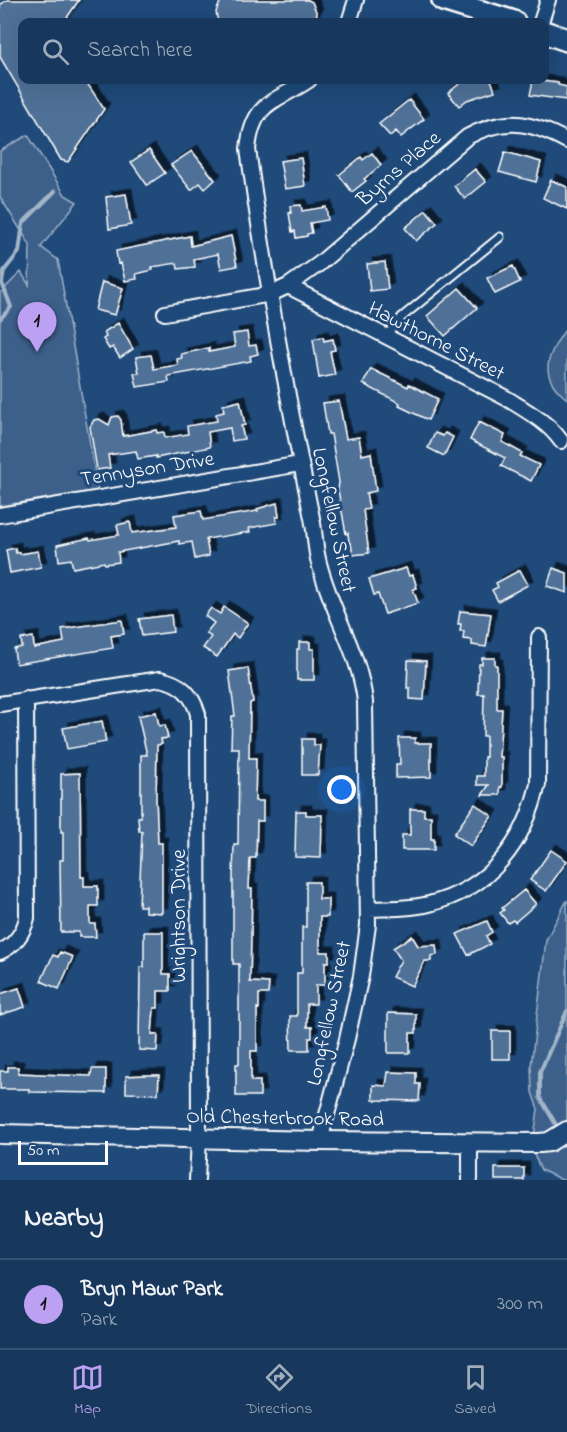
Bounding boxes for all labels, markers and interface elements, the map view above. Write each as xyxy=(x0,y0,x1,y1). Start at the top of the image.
search box xyxy=(18,18,549,84)
icon: search xyxy=(39,35,72,68)
text: Search here xyxy=(87,35,192,67)
street label: Byrns Place xyxy=(350,124,450,217)
street label: Hawthorne Street xyxy=(363,294,510,389)
pin: 1 xyxy=(18,302,57,352)
street label: Tennyson Drive xyxy=(78,445,217,497)
street label: Longfellow Street xyxy=(301,445,363,596)
your location xyxy=(327,775,356,804)
street label: Wrightson Drive xyxy=(165,849,197,983)
street label: Longfellow Street xyxy=(300,938,362,1089)
street label: Old Chesterbrook Road xyxy=(186,1102,384,1136)
scale bar xyxy=(18,1138,108,1166)
text: 50 m xyxy=(27,1139,59,1163)
text: Nearby xyxy=(24,1200,103,1238)
text: Bryn Mawr Park xyxy=(81,1274,223,1306)
text: 1 xyxy=(40,1290,47,1319)
text: 300 m xyxy=(497,1290,543,1319)
text: Park xyxy=(81,1306,117,1335)
tab: Map xyxy=(71,1361,104,1421)
tab: Directions xyxy=(246,1361,312,1421)
tab: Saved xyxy=(454,1361,496,1421)

